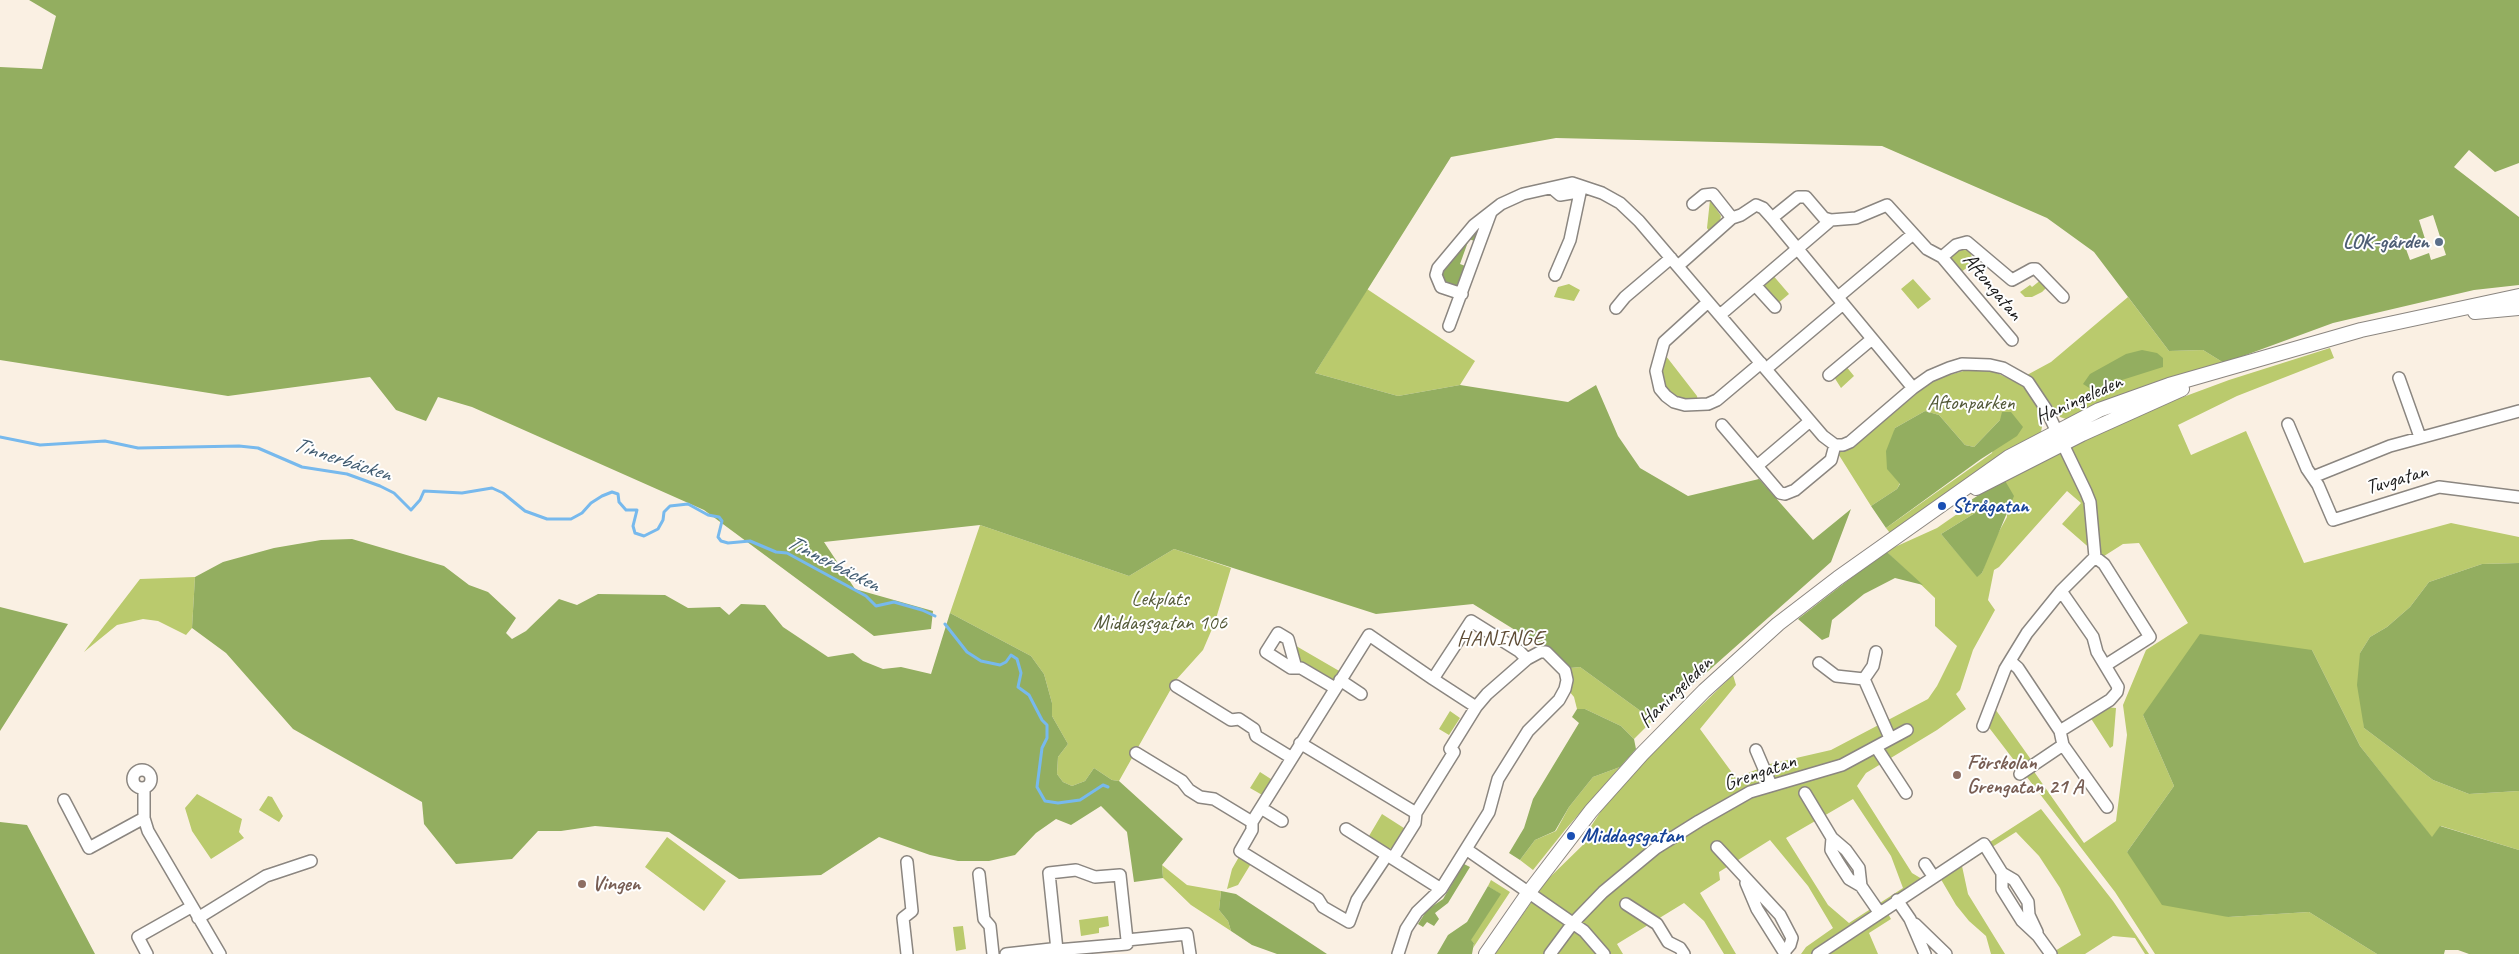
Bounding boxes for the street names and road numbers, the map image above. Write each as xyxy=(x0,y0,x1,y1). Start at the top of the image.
street label: Aftongatan xyxy=(1956,248,2028,326)
street label: Haningeleden xyxy=(2031,370,2127,430)
street label: Tuvgatan xyxy=(2363,459,2431,501)
street label: Haningeleden xyxy=(1634,651,1718,733)
street label: Grengatan xyxy=(1720,749,1800,797)

